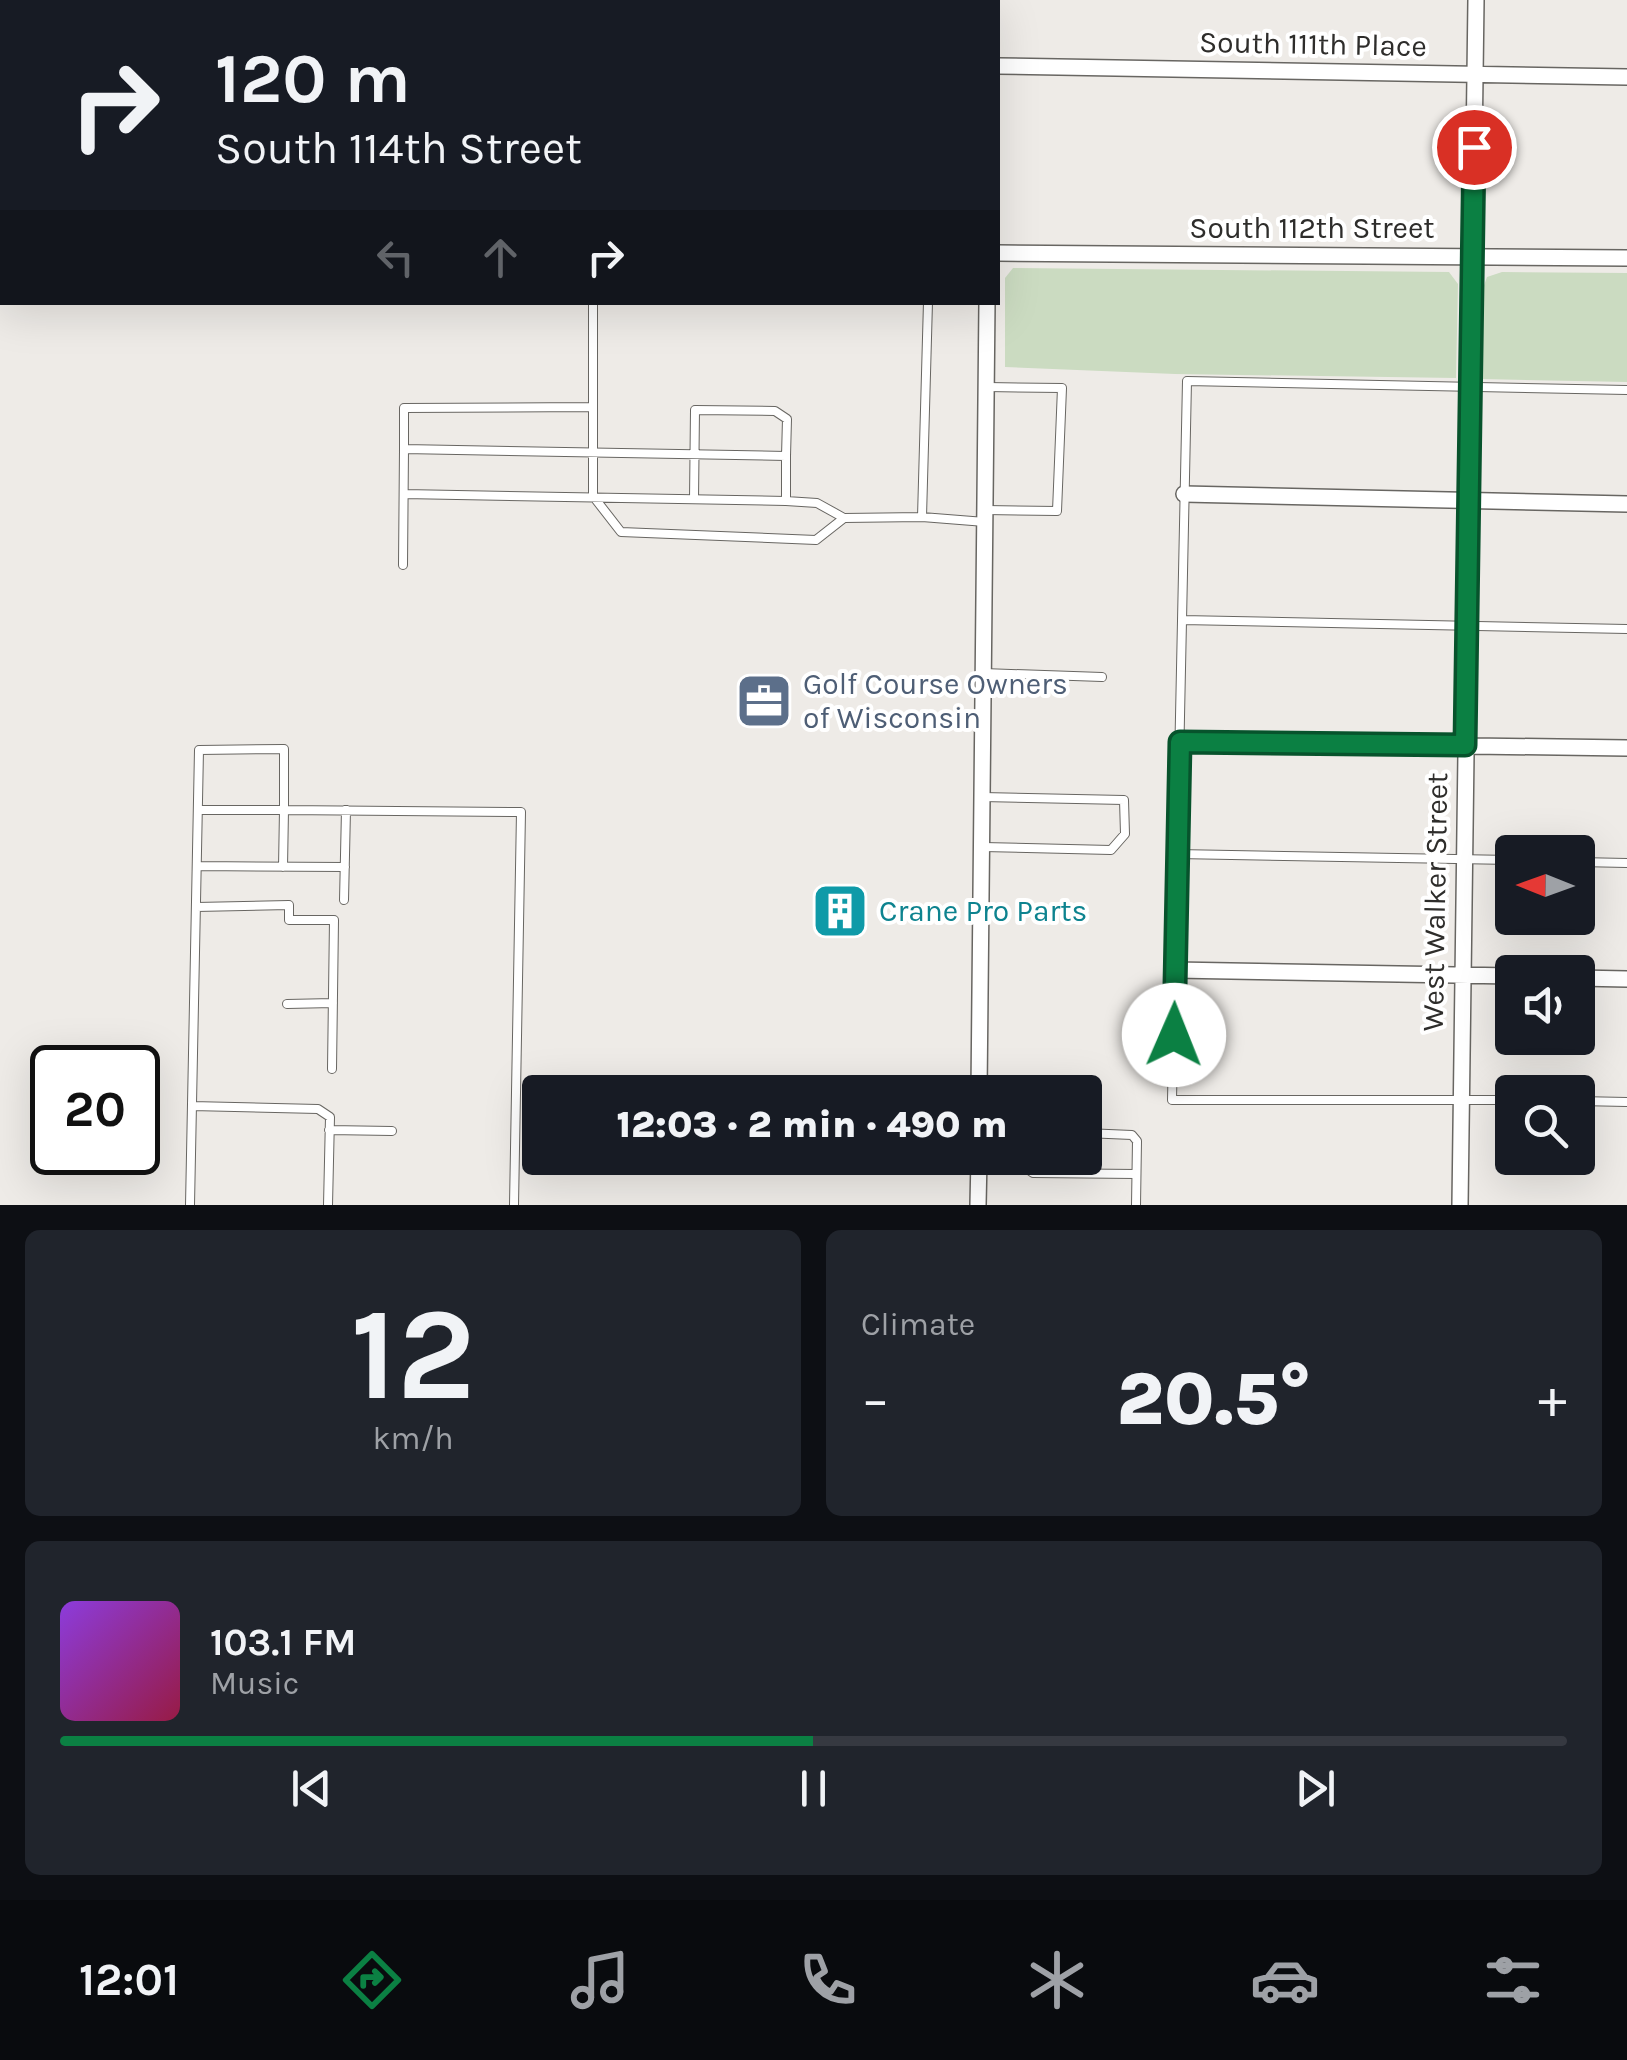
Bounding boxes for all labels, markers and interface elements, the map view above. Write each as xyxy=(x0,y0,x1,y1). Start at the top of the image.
street label: South 111th Place xyxy=(1199,24,1427,64)
text: 120 m xyxy=(215,38,411,120)
icon: right xyxy=(50,40,180,170)
pin xyxy=(1432,105,1517,190)
icon: arrive xyxy=(1447,120,1502,175)
text: South 114th Street xyxy=(215,122,582,174)
street label: South 112th Street xyxy=(1189,210,1435,246)
icon: left xyxy=(368,230,423,285)
icon: ahead xyxy=(473,230,528,285)
icon: right xyxy=(578,230,633,285)
place label: Golf Course Owners of Wisconsin xyxy=(803,666,1068,736)
office icon: Golf Course Owners of Wisconsin xyxy=(734,671,794,731)
street label: West Walker Street xyxy=(1415,772,1455,1032)
north arrow xyxy=(1495,835,1595,935)
map controls xyxy=(1495,835,1595,1175)
building icon: Crane Pro Parts xyxy=(810,881,870,941)
place label: Crane Pro Parts xyxy=(879,893,1087,929)
button: sound xyxy=(1495,955,1595,1055)
position arrow xyxy=(1122,983,1226,1087)
speed limit sign: 20 xyxy=(30,1045,160,1175)
button: search xyxy=(1495,1075,1595,1175)
text: 12:03 · 2 min · 490 m xyxy=(617,1102,1007,1147)
text: 12 xyxy=(351,1279,476,1431)
text: Climate xyxy=(861,1306,975,1343)
text: 20.5° xyxy=(1117,1355,1311,1443)
text: − xyxy=(861,1367,890,1431)
text: + xyxy=(1538,1367,1567,1431)
text: km/h xyxy=(372,1420,454,1457)
text: 103.1 FM xyxy=(210,1620,357,1665)
text: Music xyxy=(210,1665,299,1702)
icon: previous xyxy=(284,1761,339,1816)
icon: pause xyxy=(786,1761,841,1816)
icon: next xyxy=(1288,1761,1343,1816)
icon: directions xyxy=(337,1945,407,2015)
icon: music xyxy=(565,1945,635,2015)
icon: phone xyxy=(793,1945,863,2015)
icon: climate xyxy=(1022,1945,1092,2015)
icon: car xyxy=(1250,1945,1320,2015)
icon: filters xyxy=(1478,1945,1548,2015)
text: 12:01 xyxy=(79,1954,179,2006)

